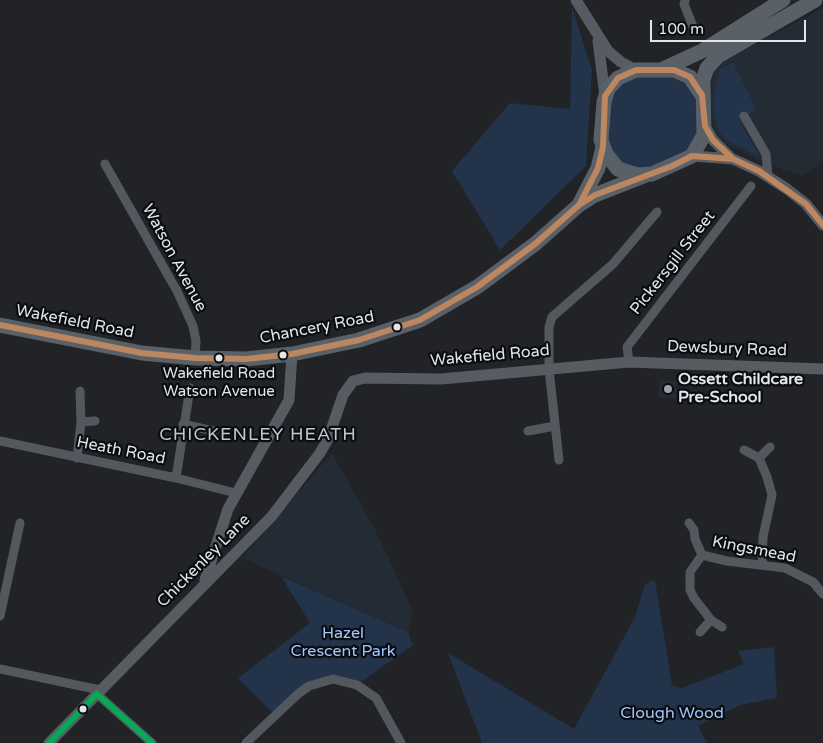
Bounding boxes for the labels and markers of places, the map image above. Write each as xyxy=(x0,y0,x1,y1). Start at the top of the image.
unlabelled marker xyxy=(392,322,402,332)
unlabelled marker xyxy=(278,350,288,360)
marker: Wakefield Road Watson Avenue xyxy=(214,353,224,363)
place label: Wakefield Road Watson Avenue xyxy=(163,365,275,400)
place label: Ossett Childcare Pre-School xyxy=(678,370,803,408)
marker: Ossett Childcare Pre-School xyxy=(662,383,674,395)
unlabelled marker xyxy=(78,704,88,714)

